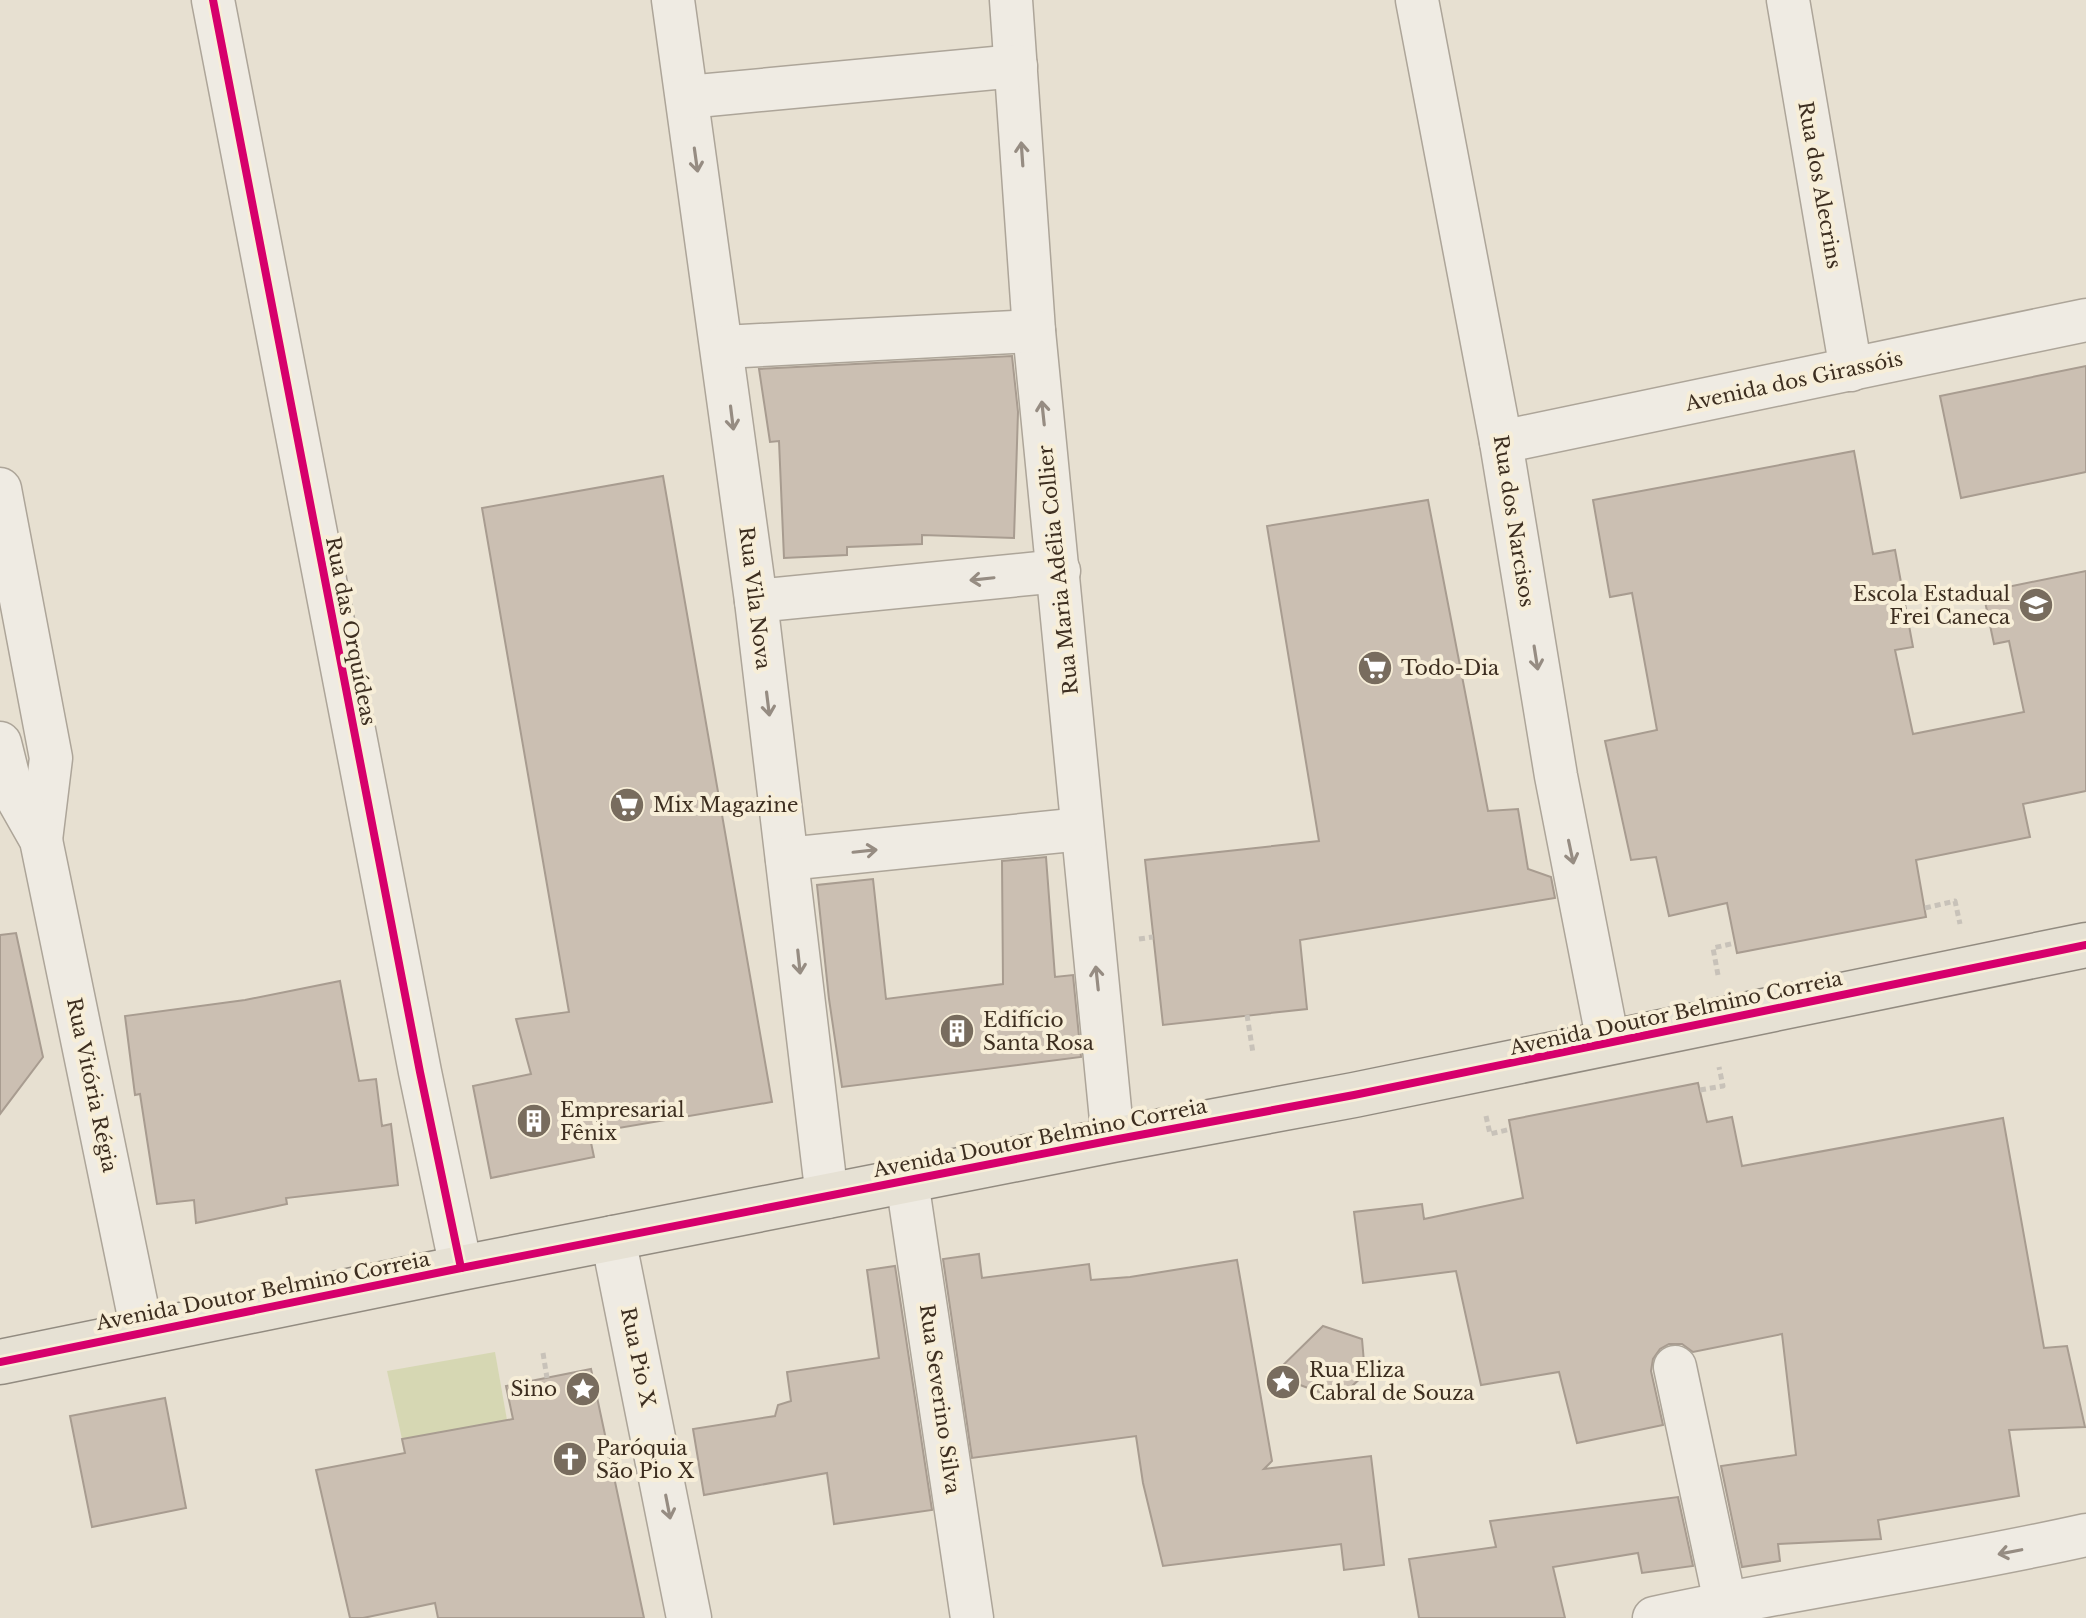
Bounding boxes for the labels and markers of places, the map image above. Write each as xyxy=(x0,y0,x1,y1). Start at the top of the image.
place label: Escola Estadual Frei Caneca xyxy=(1853,582,2011,629)
school or university icon: Escola Estadual Frei Caneca xyxy=(2017,586,2055,624)
supermarket icon: Todo-Dia xyxy=(1356,649,1394,687)
place label: Todo-Dia xyxy=(1401,656,1500,680)
supermarket icon: Mix Magazine xyxy=(608,786,646,824)
place label: Mix Magazine xyxy=(653,793,798,817)
place label: Edifício Santa Rosa xyxy=(983,1008,1095,1055)
building icon: Edifício Santa Rosa xyxy=(938,1012,976,1050)
place label: Empresarial Fênix xyxy=(560,1098,684,1145)
building icon: Empresarial Fênix xyxy=(515,1102,553,1140)
place label: Rua Eliza Cabral de Souza xyxy=(1309,1358,1475,1405)
place icon: Rua Eliza Cabral de Souza xyxy=(1264,1363,1302,1401)
place icon: Sino xyxy=(564,1370,602,1408)
place label: Sino xyxy=(510,1377,557,1401)
place label: Paróquia São Pio X xyxy=(596,1436,695,1483)
church icon: Paróquia São Pio X xyxy=(551,1440,589,1478)

